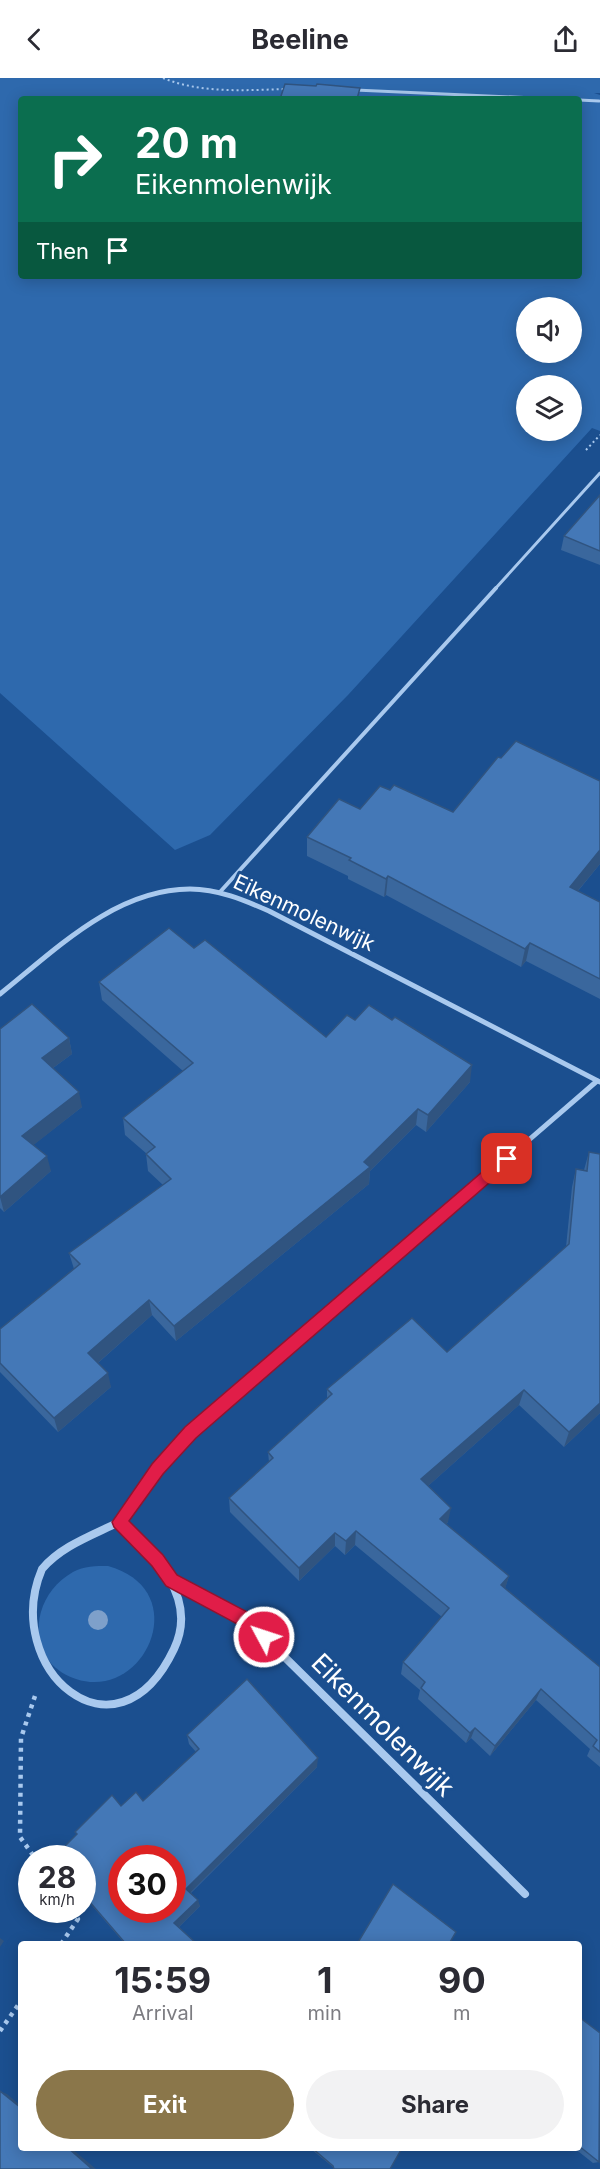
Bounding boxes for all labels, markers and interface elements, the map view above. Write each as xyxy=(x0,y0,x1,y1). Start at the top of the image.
icon: back xyxy=(18,23,51,56)
text: Beeline xyxy=(251,23,349,56)
icon: share xyxy=(549,23,582,56)
text: 20 m xyxy=(135,117,238,168)
icon: right xyxy=(36,120,114,198)
text: Eikenmolenwijk xyxy=(135,168,332,201)
icon: arrive xyxy=(101,234,134,267)
text: Then xyxy=(36,238,89,264)
map controls xyxy=(516,297,582,441)
button: sound xyxy=(516,297,582,363)
button: layers xyxy=(516,375,582,441)
street label: Eikenmolenwijk xyxy=(230,869,379,956)
pin xyxy=(481,1133,532,1184)
icon: arrive xyxy=(490,1142,523,1175)
position arrow xyxy=(232,1605,296,1669)
street label: Eikenmolenwijk xyxy=(305,1647,461,1803)
speed limit sign: 30 xyxy=(108,1845,186,1923)
text: 28 xyxy=(38,1859,76,1895)
text: km/h xyxy=(39,1890,75,1909)
text: 15:59 xyxy=(114,1958,211,2002)
text: 1 xyxy=(317,1958,332,2002)
text: 90 xyxy=(438,1958,486,2002)
text: Arrival xyxy=(132,2001,194,2025)
text: min xyxy=(308,2001,342,2025)
text: m xyxy=(453,2001,471,2025)
button: Exit xyxy=(36,2070,294,2139)
button: Share xyxy=(306,2070,564,2139)

